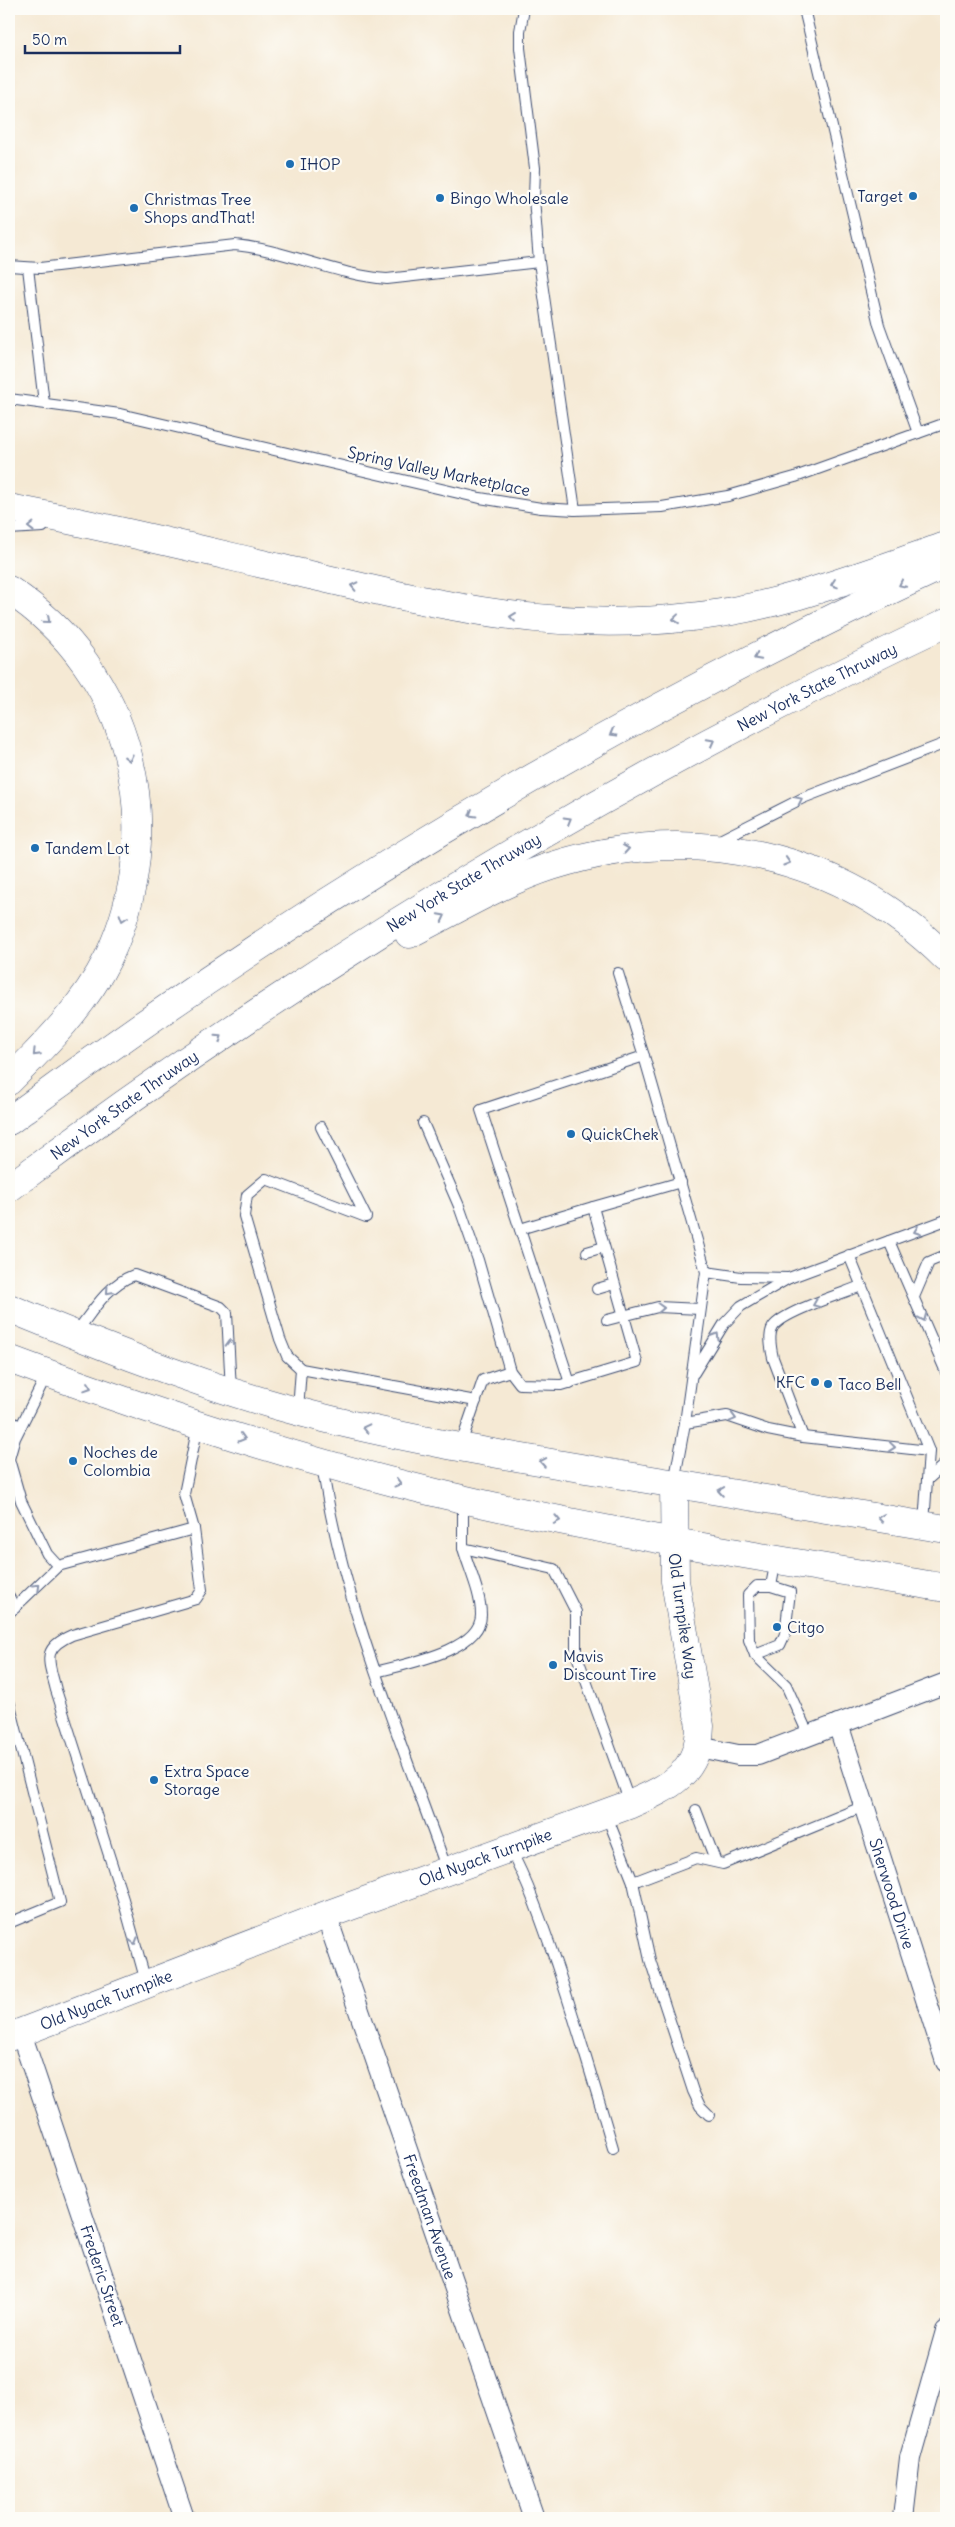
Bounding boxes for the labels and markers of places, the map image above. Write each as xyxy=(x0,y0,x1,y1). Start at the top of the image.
place label: IHOP xyxy=(300,154,341,174)
marker: IHOP xyxy=(284,158,296,170)
place label: Target xyxy=(857,186,904,206)
place label: Bingo Wholesale xyxy=(450,188,569,208)
place label: Christmas Tree Shops andThat! xyxy=(144,189,255,227)
marker: Target xyxy=(907,190,919,202)
marker: Bingo Wholesale xyxy=(434,192,446,204)
marker: Christmas Tree Shops andThat! xyxy=(128,202,140,214)
place label: Tandem Lot xyxy=(45,838,130,858)
marker: Tandem Lot xyxy=(29,842,41,854)
place label: QuickChek xyxy=(581,1124,659,1144)
marker: QuickChek xyxy=(565,1128,577,1140)
place label: KFC xyxy=(776,1372,805,1392)
place label: Taco Bell xyxy=(838,1374,901,1394)
marker: KFC xyxy=(809,1376,821,1388)
marker: Taco Bell xyxy=(822,1378,834,1390)
place label: Noches de Colombia xyxy=(83,1442,158,1480)
marker: Noches de Colombia xyxy=(67,1455,79,1467)
place label: Citgo xyxy=(787,1617,824,1637)
marker: Citgo xyxy=(771,1621,783,1633)
place label: Mavis Discount Tire xyxy=(563,1646,657,1684)
marker: Mavis Discount Tire xyxy=(547,1659,559,1671)
place label: Extra Space Storage xyxy=(164,1761,249,1799)
marker: Extra Space Storage xyxy=(148,1774,160,1786)

